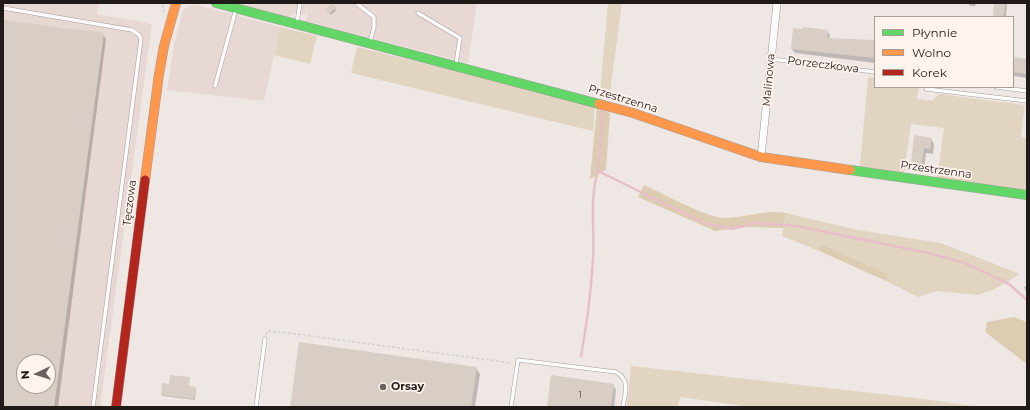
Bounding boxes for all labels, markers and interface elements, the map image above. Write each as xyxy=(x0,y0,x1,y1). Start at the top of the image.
legend xyxy=(874,16,1014,88)
text: Płynnie xyxy=(912,25,957,40)
text: Wolno xyxy=(912,45,951,60)
street label: Malinowa xyxy=(760,53,778,107)
street label: Porzeczkowa xyxy=(786,54,860,76)
text: Korek xyxy=(912,65,947,80)
street label: Przestrzenna xyxy=(587,82,659,116)
street label: Przestrzenna xyxy=(899,158,973,182)
street label: Tęczowa xyxy=(121,179,139,227)
north arrow xyxy=(16,354,56,394)
text: N xyxy=(18,370,32,380)
place label: Orsay xyxy=(391,380,424,394)
marker: Orsay xyxy=(378,382,388,392)
house number: 1 xyxy=(578,390,582,400)

